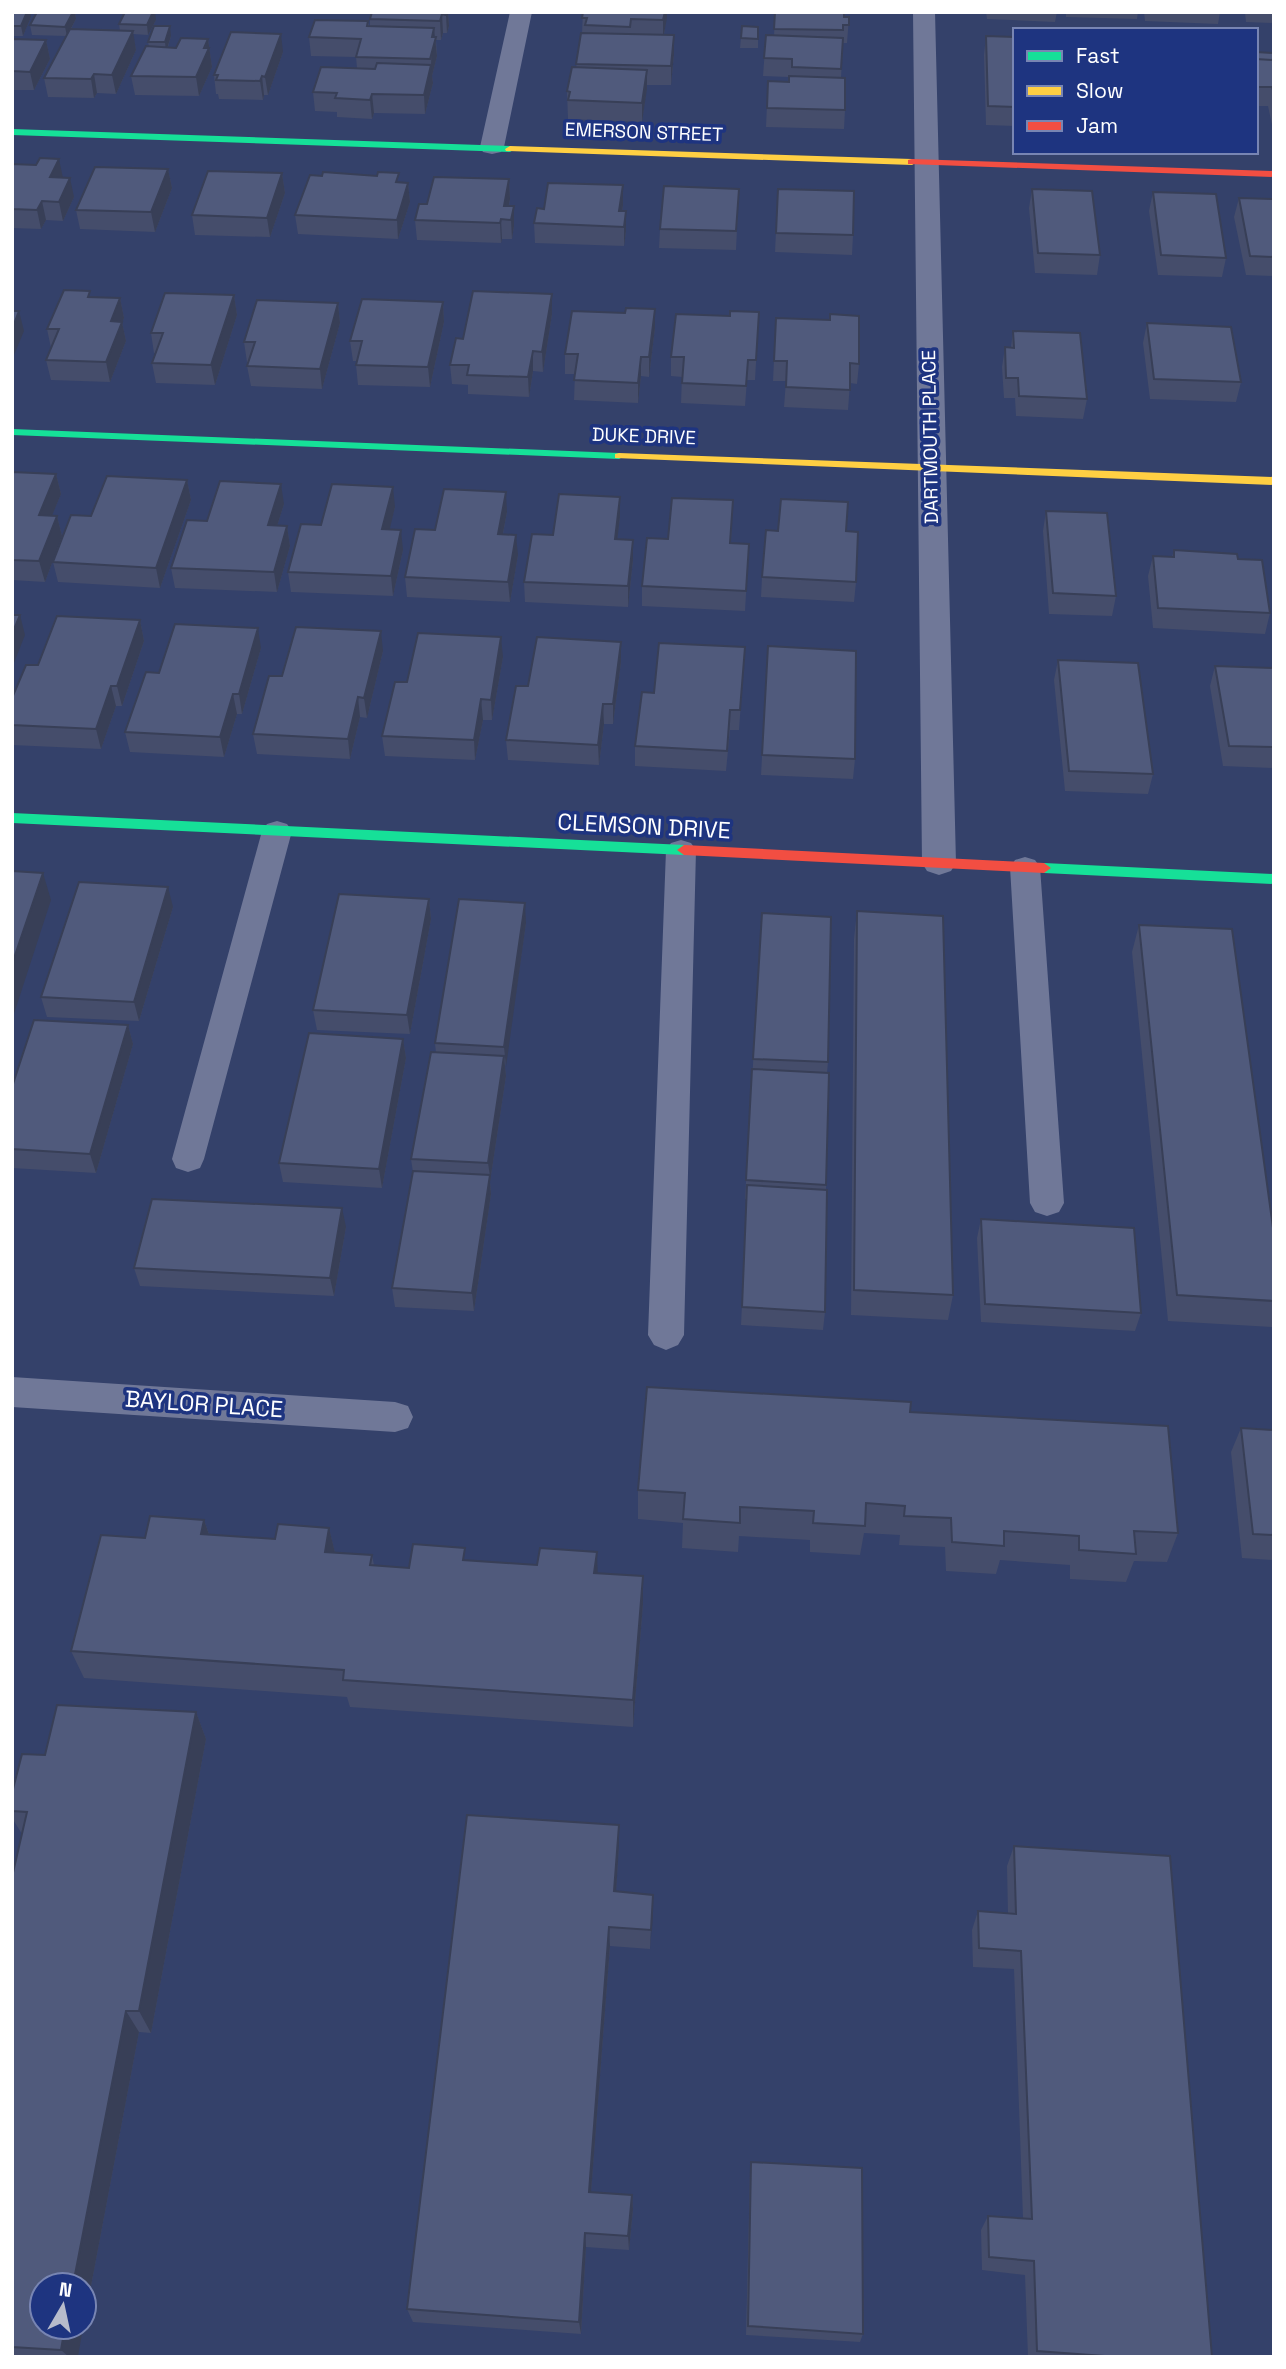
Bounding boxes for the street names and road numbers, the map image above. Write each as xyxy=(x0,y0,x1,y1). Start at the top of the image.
street label: EMERSON STREET xyxy=(564,117,724,147)
street label: DARTMOUTH PLACE xyxy=(916,350,944,524)
street label: DUKE DRIVE xyxy=(592,422,696,450)
street label: CLEMSON DRIVE xyxy=(557,806,731,846)
street label: BAYLOR PLACE xyxy=(124,1384,284,1424)

